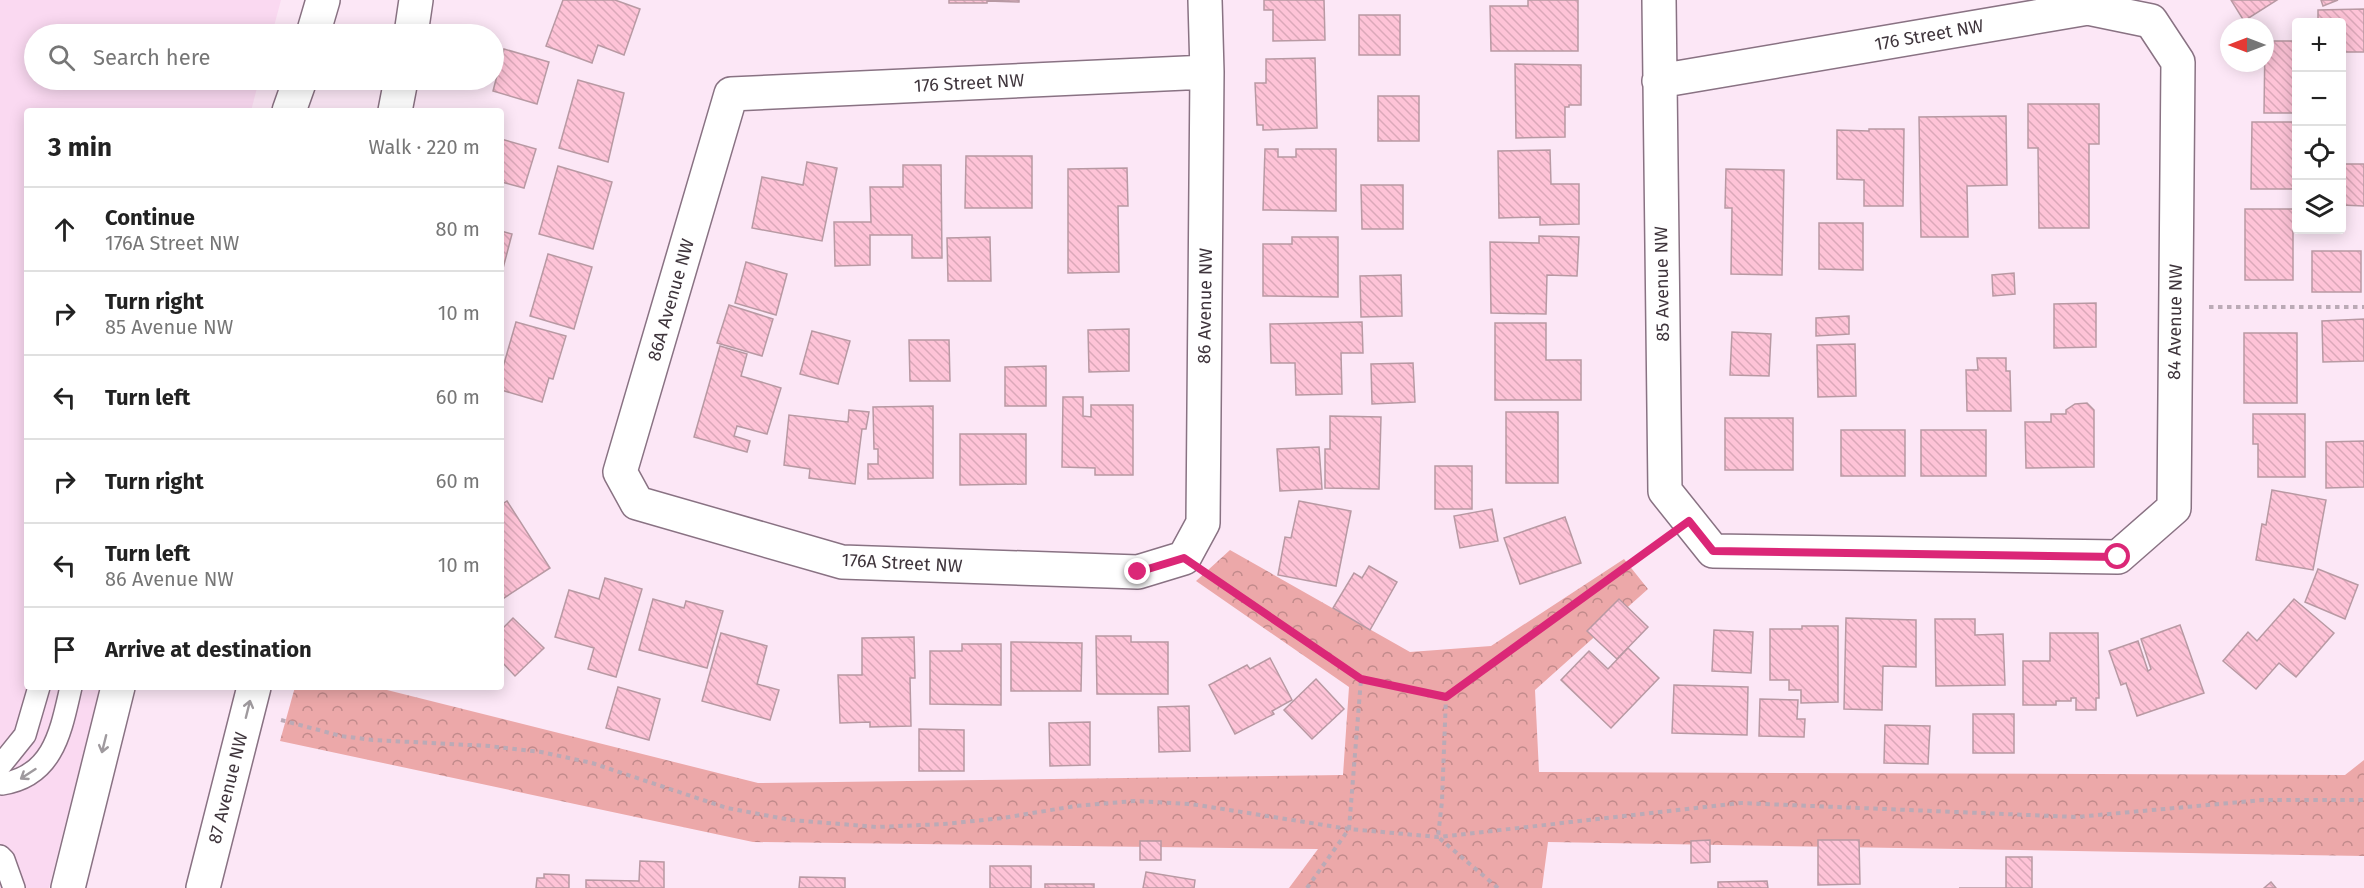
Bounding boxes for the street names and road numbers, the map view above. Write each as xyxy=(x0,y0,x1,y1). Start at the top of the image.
street label: 176 Street NW xyxy=(1873,15,1985,55)
street label: 176 Street NW xyxy=(913,69,1025,97)
street label: 85 Avenue NW xyxy=(1650,226,1674,342)
street label: 86A Avenue NW xyxy=(643,236,699,364)
street label: 86 Avenue NW xyxy=(1193,248,1217,364)
street label: 84 Avenue NW xyxy=(2163,264,2187,380)
street label: 176A Street NW xyxy=(841,549,963,577)
street label: 87 Avenue NW xyxy=(204,730,253,846)

